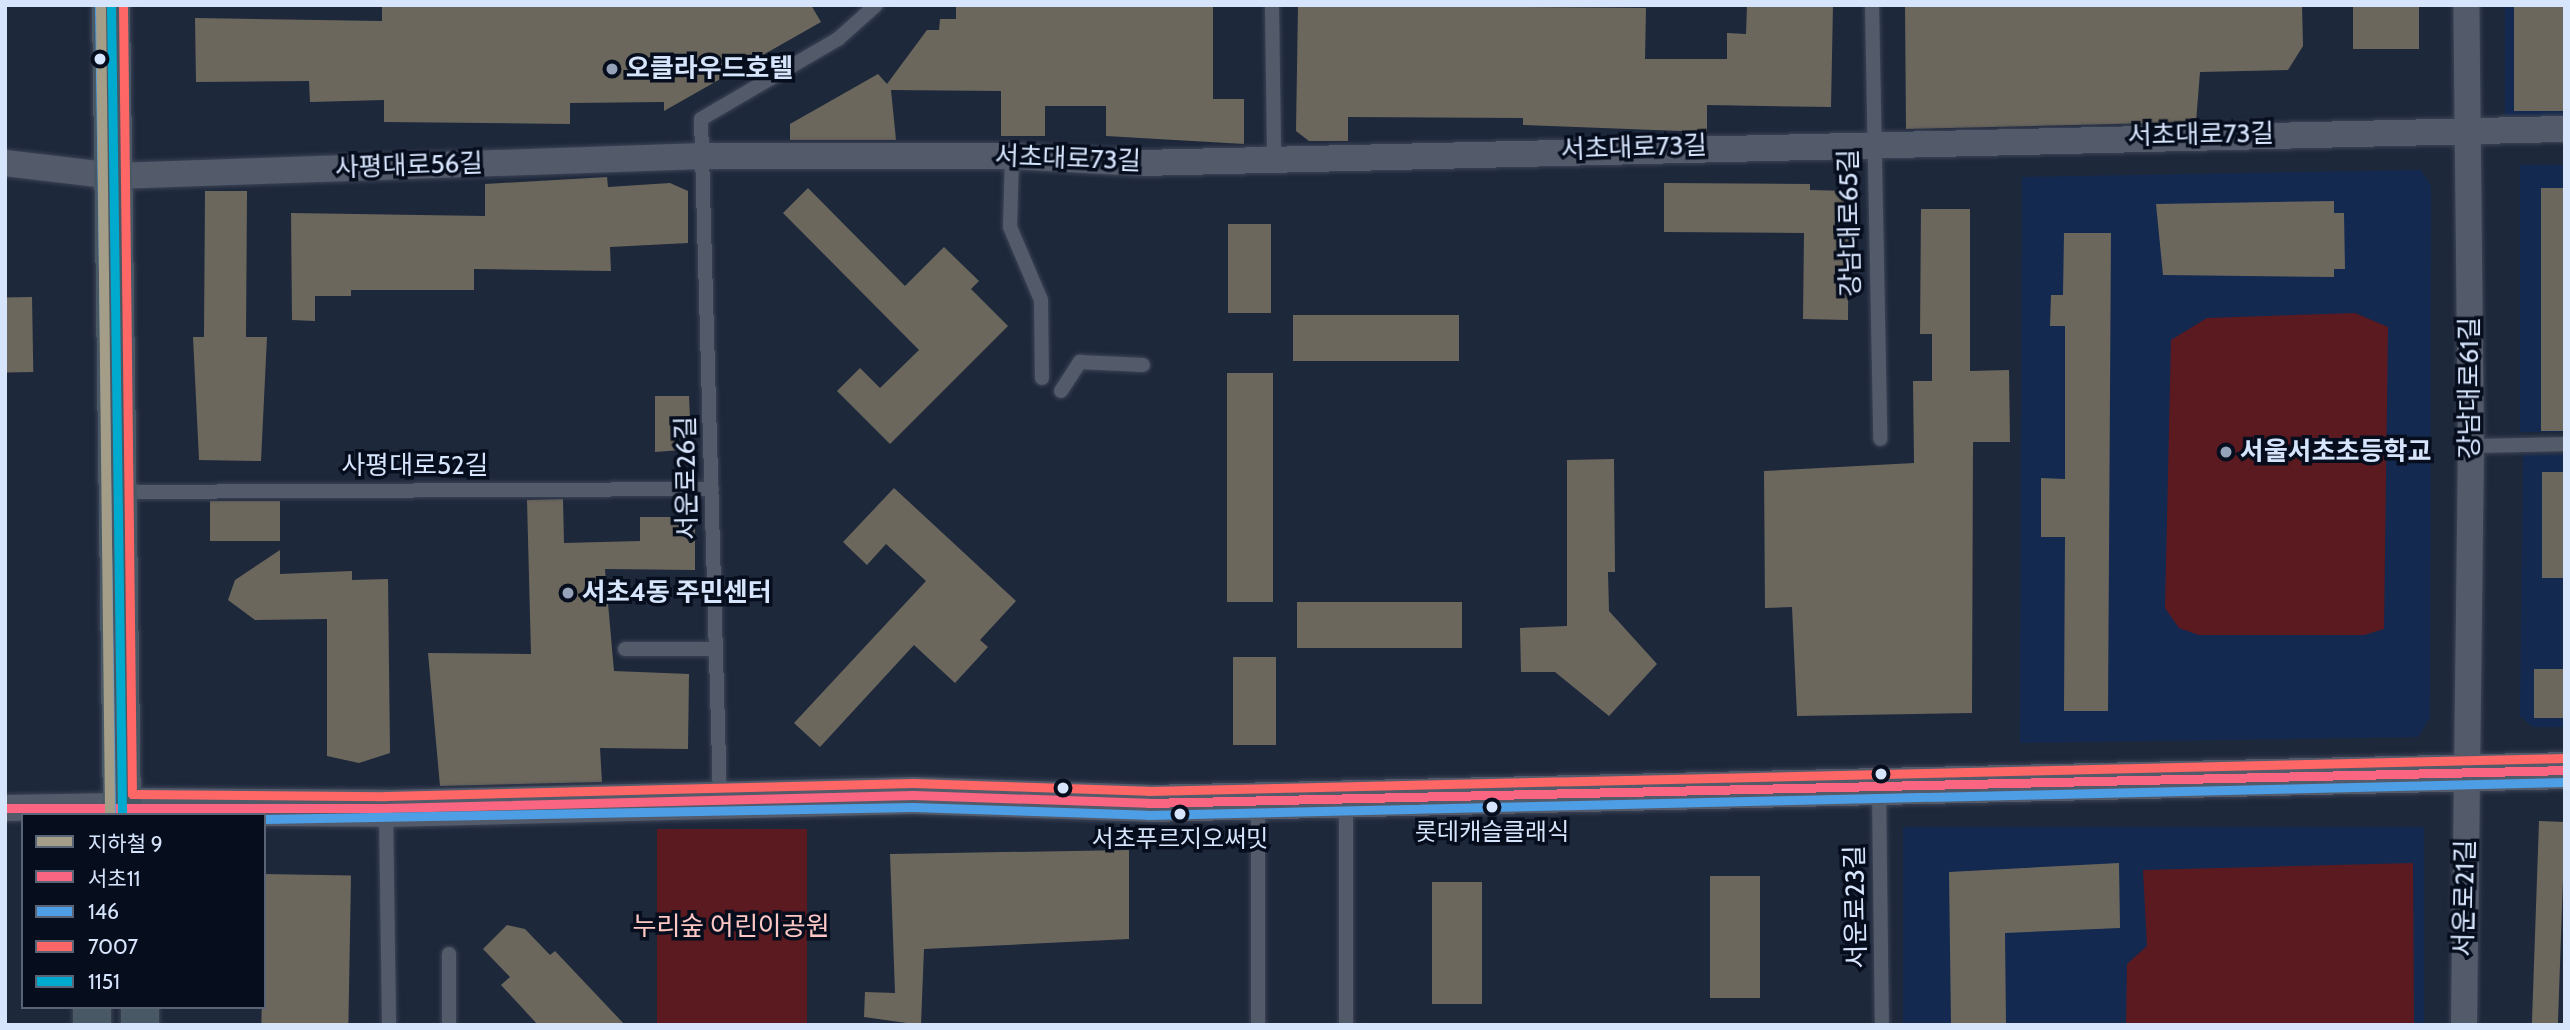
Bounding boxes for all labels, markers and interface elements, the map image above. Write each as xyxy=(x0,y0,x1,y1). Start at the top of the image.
unlabelled marker xyxy=(93,52,107,66)
place label: 오클라우드호텔 xyxy=(626,53,793,85)
marker: 오클라우드호텔 xyxy=(604,61,620,77)
street label: 서초대로73길 xyxy=(2127,118,2275,152)
street label: 서초대로73길 xyxy=(1560,130,1708,166)
street label: 서초대로73길 xyxy=(994,141,1142,177)
street label: 사평대로56길 xyxy=(334,148,484,184)
street label: 강남대로65길 xyxy=(1833,149,1867,297)
street label: 강남대로61길 xyxy=(2454,317,2486,459)
street label: 서운로26길 xyxy=(670,416,704,540)
place label: 서울서초초등학교 xyxy=(2240,436,2431,468)
marker: 서울서초초등학교 xyxy=(2218,444,2234,460)
street label: 사평대로52길 xyxy=(341,450,489,482)
place label: 서초4동 주민센터 xyxy=(582,577,771,609)
marker: 서초4동 주민센터 xyxy=(560,585,576,601)
unlabelled marker xyxy=(1874,767,1888,781)
unlabelled marker xyxy=(1056,781,1070,795)
marker: 롯데캐슬클래식 xyxy=(1485,800,1499,814)
marker: 서초푸르지오써밋 xyxy=(1173,807,1187,821)
legend xyxy=(21,813,266,1009)
place label: 롯데캐슬클래식 xyxy=(1415,818,1569,846)
place label: 서초푸르지오써밋 xyxy=(1092,825,1268,853)
text: 지하철 9 xyxy=(88,831,163,856)
street label: 서운로21길 xyxy=(2448,839,2482,957)
street label: 서운로23길 xyxy=(1839,845,1873,969)
text: 서초11 xyxy=(88,866,140,891)
text: 146 xyxy=(88,899,119,924)
park label: 누리숲 어린이공원 xyxy=(632,911,830,943)
text: 7007 xyxy=(88,934,138,959)
text: 1151 xyxy=(88,969,120,994)

